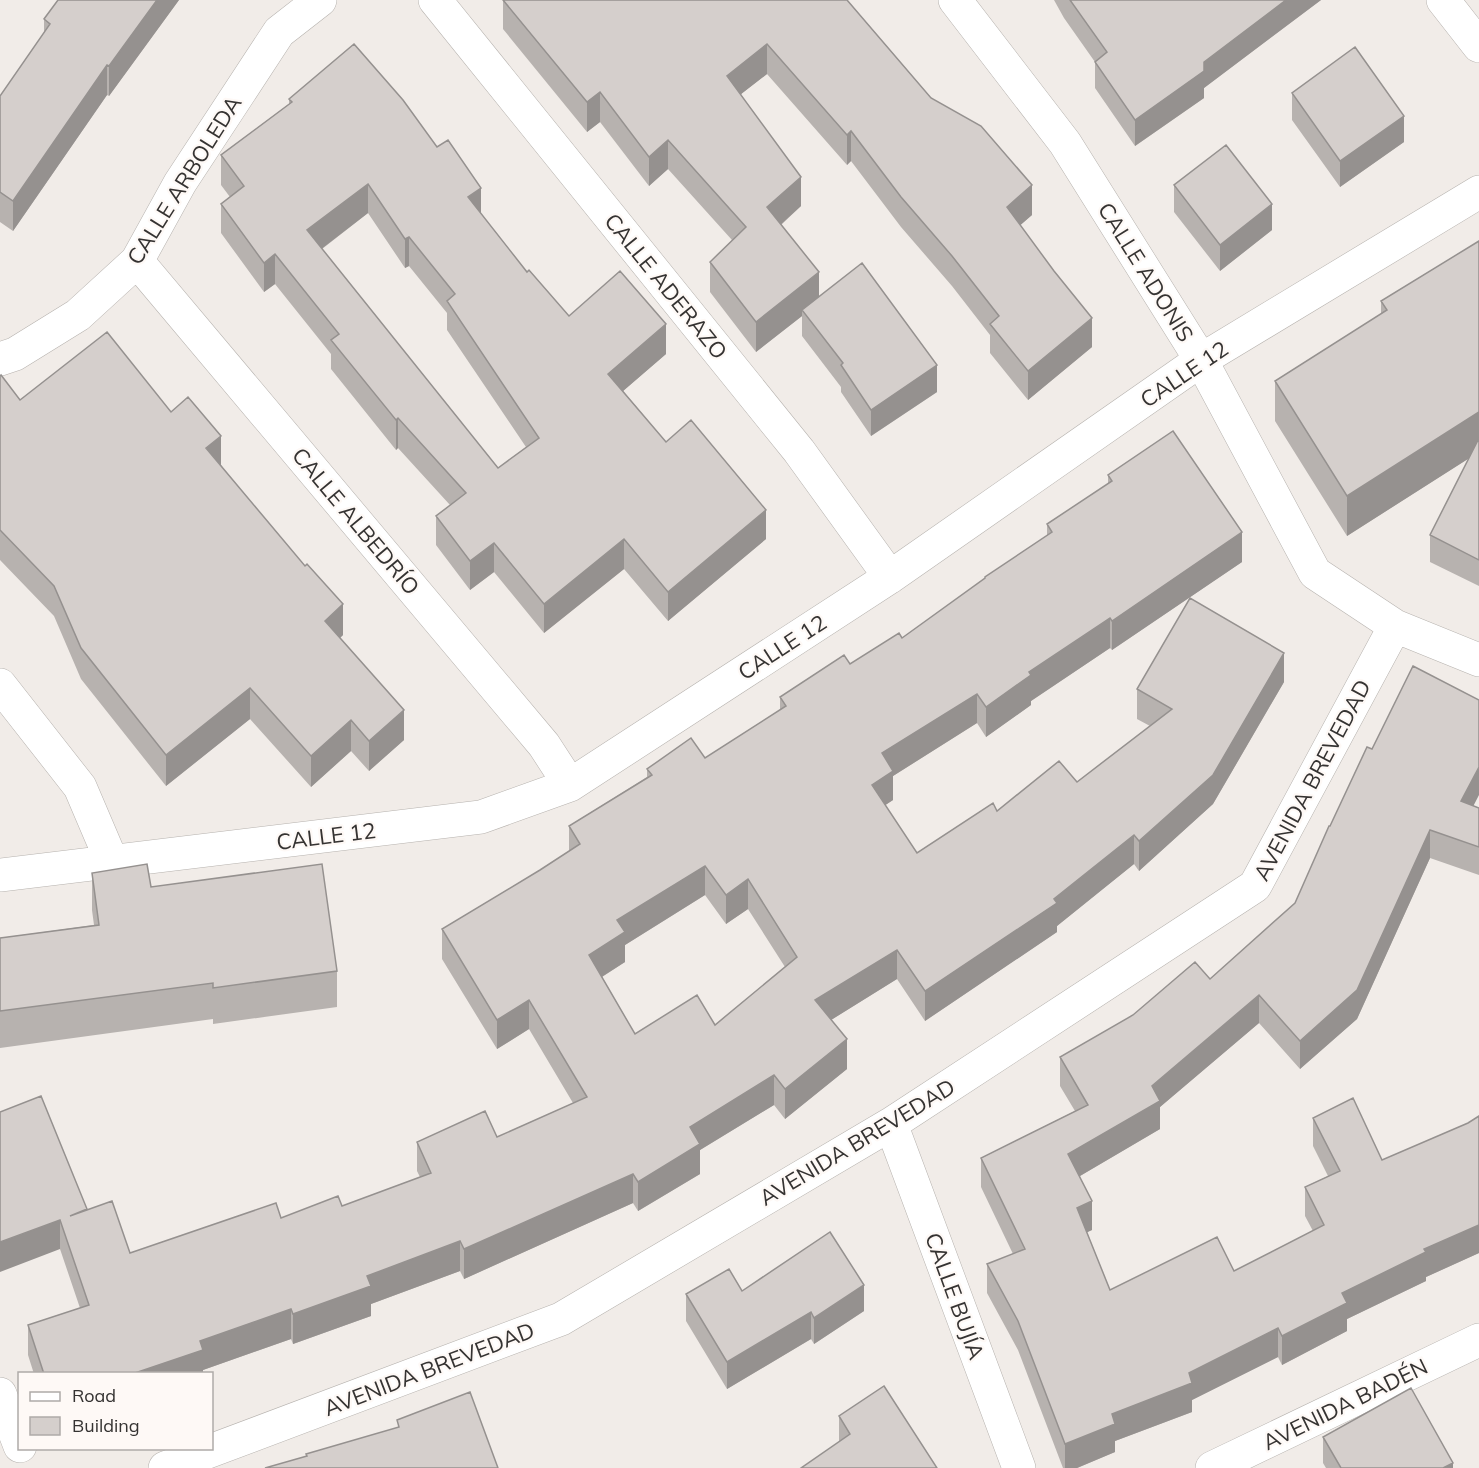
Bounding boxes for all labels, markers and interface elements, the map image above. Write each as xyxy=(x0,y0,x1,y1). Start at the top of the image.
street label: CALLE ARBOLEDA xyxy=(121,90,247,270)
street label: CALLE ADONIS xyxy=(1092,197,1200,347)
street label: CALLE ADERAZO xyxy=(599,207,733,365)
street label: CALLE 12 xyxy=(1135,334,1233,414)
street label: CALLE ALBEDRÍO xyxy=(286,442,426,600)
street label: CALLE 12 xyxy=(732,608,832,686)
street label: AVENIDA BREVEDAD xyxy=(1247,675,1377,885)
street label: CALLE 12 xyxy=(275,816,377,856)
street label: AVENIDA BREVEDAD xyxy=(754,1072,960,1212)
street label: CALLE BUJÍA xyxy=(919,1229,991,1363)
street label: AVENIDA BREVEDAD xyxy=(320,1316,538,1422)
street label: AVENIDA BADÉN xyxy=(1258,1352,1432,1456)
legend xyxy=(18,1372,213,1450)
text: Road xyxy=(72,1384,116,1407)
text: Building xyxy=(72,1414,140,1437)

